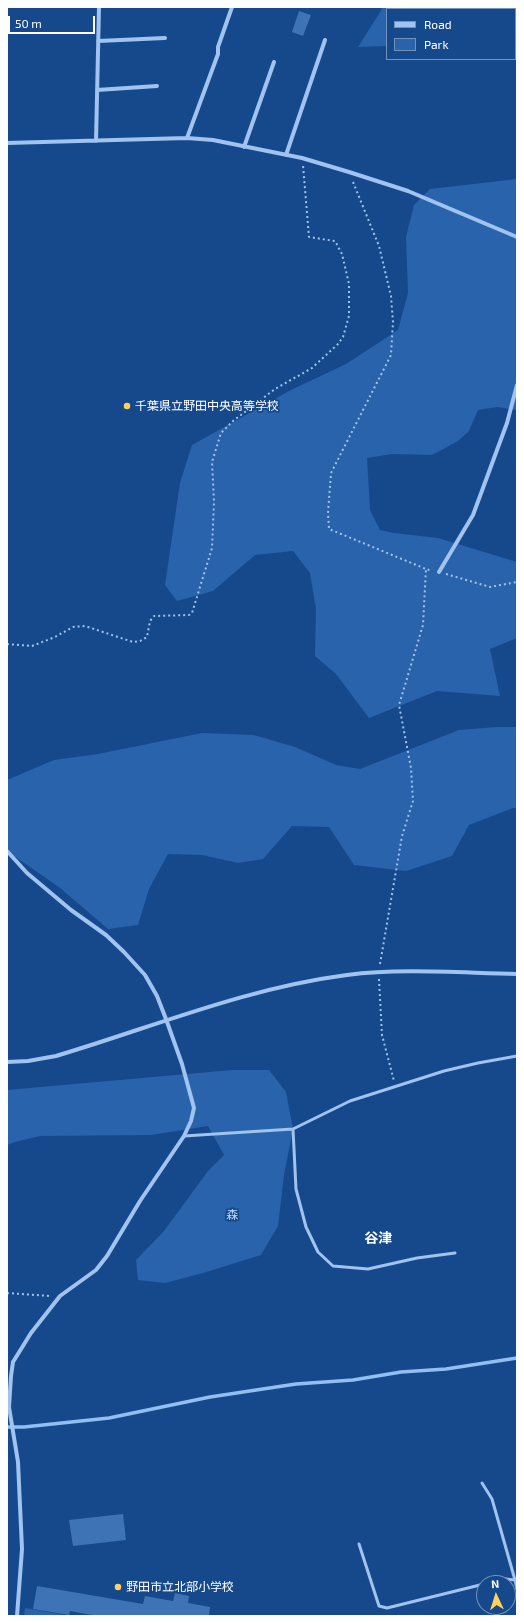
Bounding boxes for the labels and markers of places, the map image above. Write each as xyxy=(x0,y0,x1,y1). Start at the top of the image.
place label: 千葉県立野田中央高等学校 xyxy=(135,399,279,413)
marker: 千葉県立野田中央高等学校 xyxy=(122,401,132,411)
place label: 野田市立北部小学校 xyxy=(126,1580,234,1594)
marker: 野田市立北部小学校 xyxy=(113,1582,123,1592)

